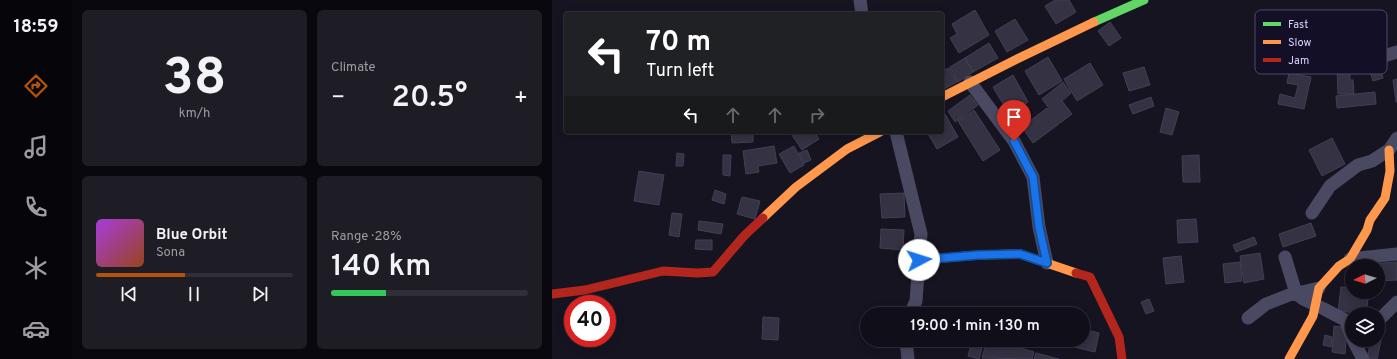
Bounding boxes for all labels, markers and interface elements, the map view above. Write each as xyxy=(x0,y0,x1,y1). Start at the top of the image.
legend xyxy=(1255,10,1387,74)
text: 18:59 xyxy=(14,16,58,39)
text: Fast xyxy=(1288,18,1308,32)
text: 70 m xyxy=(646,25,711,61)
icon: left xyxy=(580,28,632,80)
text: Slow xyxy=(1288,36,1311,50)
text: 38 xyxy=(163,47,226,113)
text: Jam xyxy=(1288,54,1309,68)
text: Climate xyxy=(331,60,376,76)
text: Turn left xyxy=(646,60,714,83)
icon: directions xyxy=(22,72,50,100)
text: 20.5° xyxy=(392,80,467,117)
text: − xyxy=(331,85,345,112)
text: + xyxy=(514,85,528,112)
pin xyxy=(997,100,1031,141)
icon: left xyxy=(680,104,702,126)
icon: ahead xyxy=(722,104,744,126)
icon: ahead xyxy=(764,104,786,126)
icon: right xyxy=(806,104,828,126)
text: km/h xyxy=(179,106,210,122)
icon: arrive xyxy=(1003,106,1025,128)
icon: music xyxy=(22,133,50,161)
icon: phone xyxy=(22,193,50,221)
text: Blue Orbit xyxy=(156,226,227,245)
text: Range · 28% xyxy=(331,229,402,245)
position arrow xyxy=(898,239,940,281)
text: Sona xyxy=(156,245,185,261)
text: 140 km xyxy=(331,249,431,286)
icon: climate xyxy=(22,254,50,282)
north arrow xyxy=(1345,259,1385,299)
map controls xyxy=(1345,259,1385,347)
icon: previous xyxy=(118,283,140,305)
icon: pause xyxy=(183,283,205,305)
icon: next xyxy=(249,283,271,305)
speed limit sign: 40 xyxy=(564,295,616,347)
button: layers xyxy=(1345,307,1385,347)
icon: car xyxy=(22,315,50,343)
text: 19:00 · 1 min · 130 m xyxy=(910,317,1040,336)

